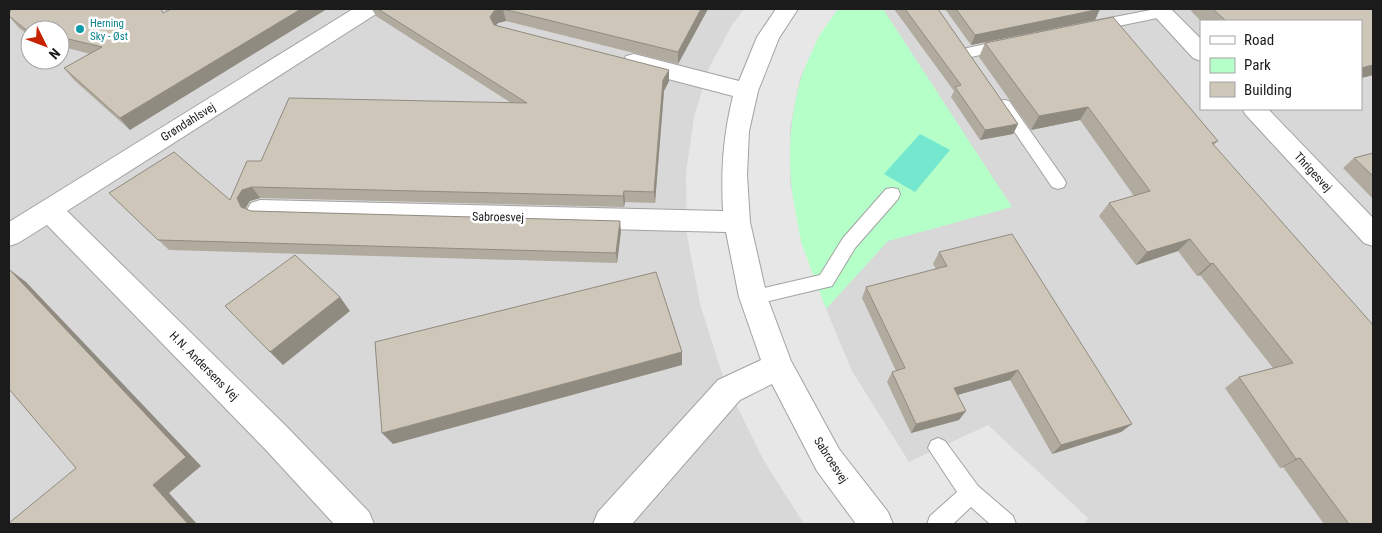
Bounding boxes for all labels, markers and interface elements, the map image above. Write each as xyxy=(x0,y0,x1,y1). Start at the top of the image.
place label: Herning Sky - Øst xyxy=(90,17,128,43)
north arrow xyxy=(20,20,70,70)
legend xyxy=(1200,20,1362,110)
marker: Herning Sky - Øst xyxy=(74,23,86,35)
text: Road xyxy=(1244,31,1274,49)
text: N xyxy=(46,45,63,62)
text: Park xyxy=(1244,56,1271,74)
text: Building xyxy=(1244,81,1292,99)
street label: Grøndahlsvej xyxy=(158,100,218,144)
street label: Thrigesvej xyxy=(1291,149,1335,195)
street label: Sabroesvej xyxy=(472,210,524,224)
street label: H.N. Andersens Vej xyxy=(167,329,241,403)
street label: Sabroesvej xyxy=(811,434,851,486)

